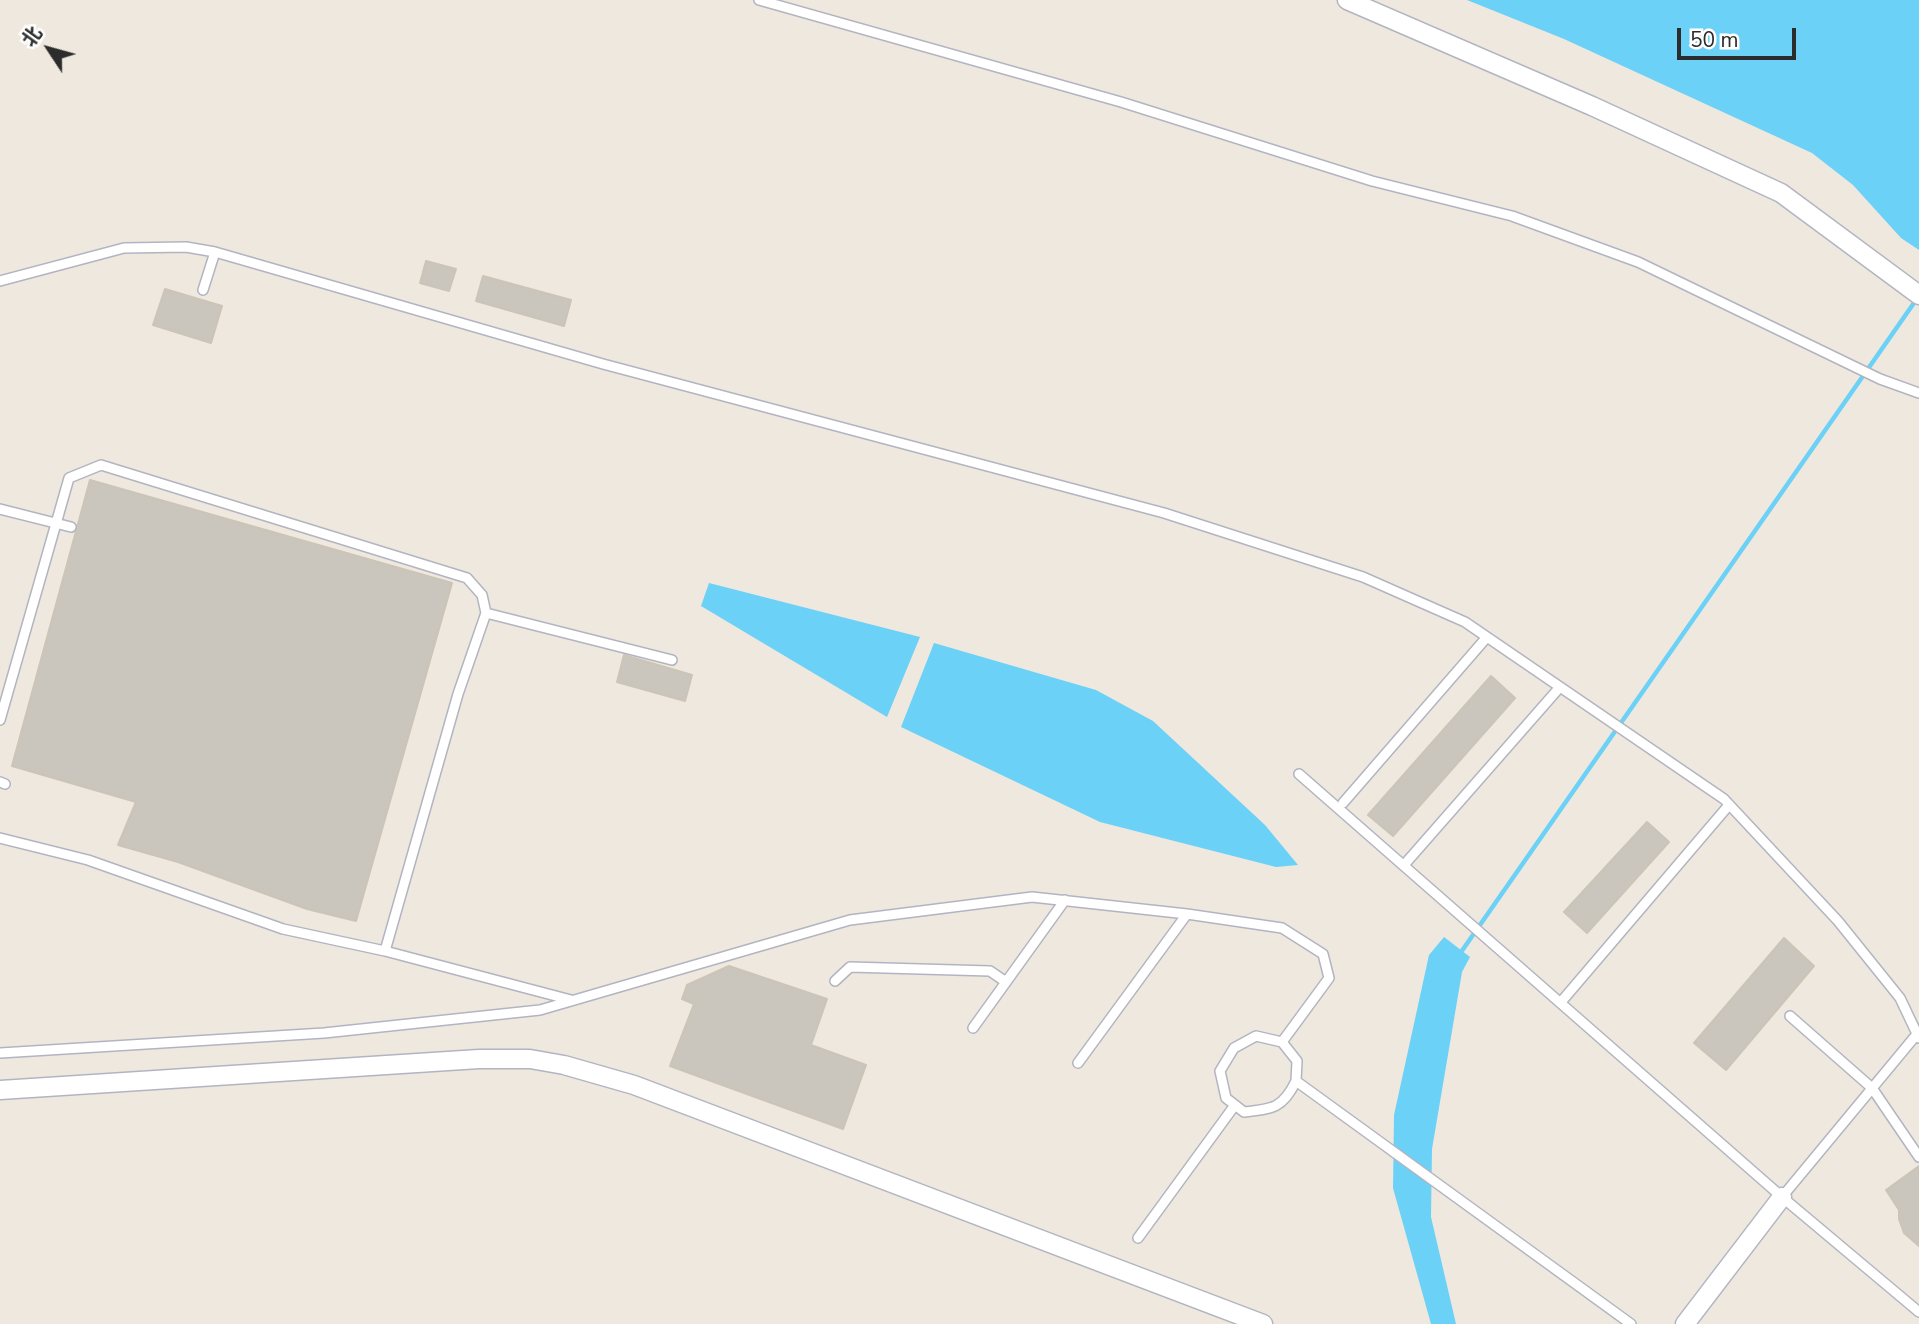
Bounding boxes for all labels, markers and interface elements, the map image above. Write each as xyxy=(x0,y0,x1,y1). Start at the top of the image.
north arrow xyxy=(14,14,84,84)
scale bar xyxy=(1681,14,1800,58)
text: 北 xyxy=(16,21,48,52)
text: 50 m xyxy=(1690,26,1739,54)

